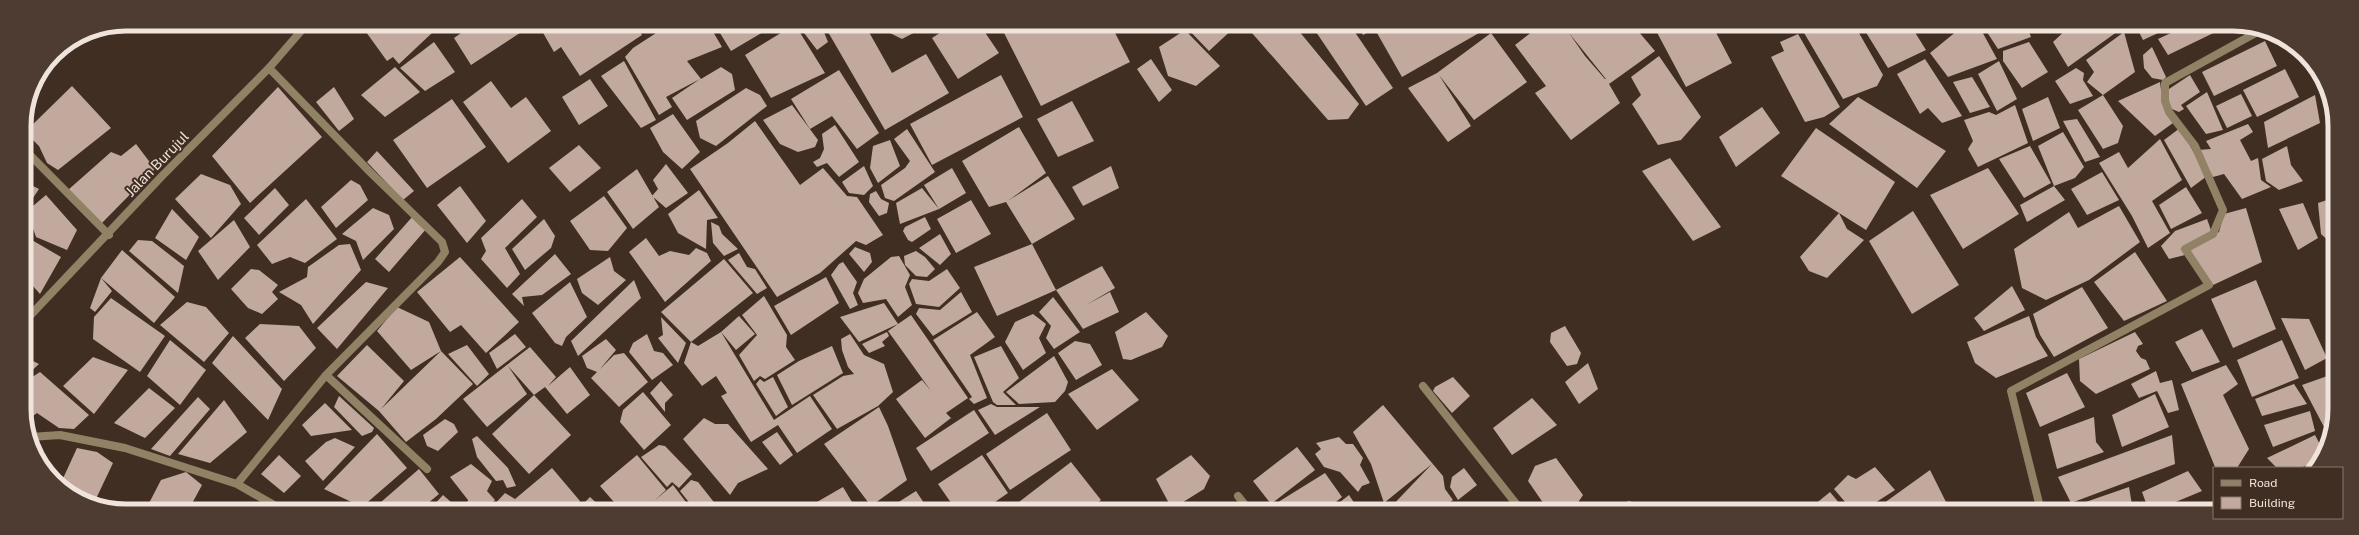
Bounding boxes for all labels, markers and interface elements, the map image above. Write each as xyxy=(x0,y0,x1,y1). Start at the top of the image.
street label: Jalan Burujul xyxy=(122,128,192,200)
legend xyxy=(2213,467,2343,519)
text: Road xyxy=(2249,476,2277,490)
text: Building xyxy=(2249,496,2295,510)

